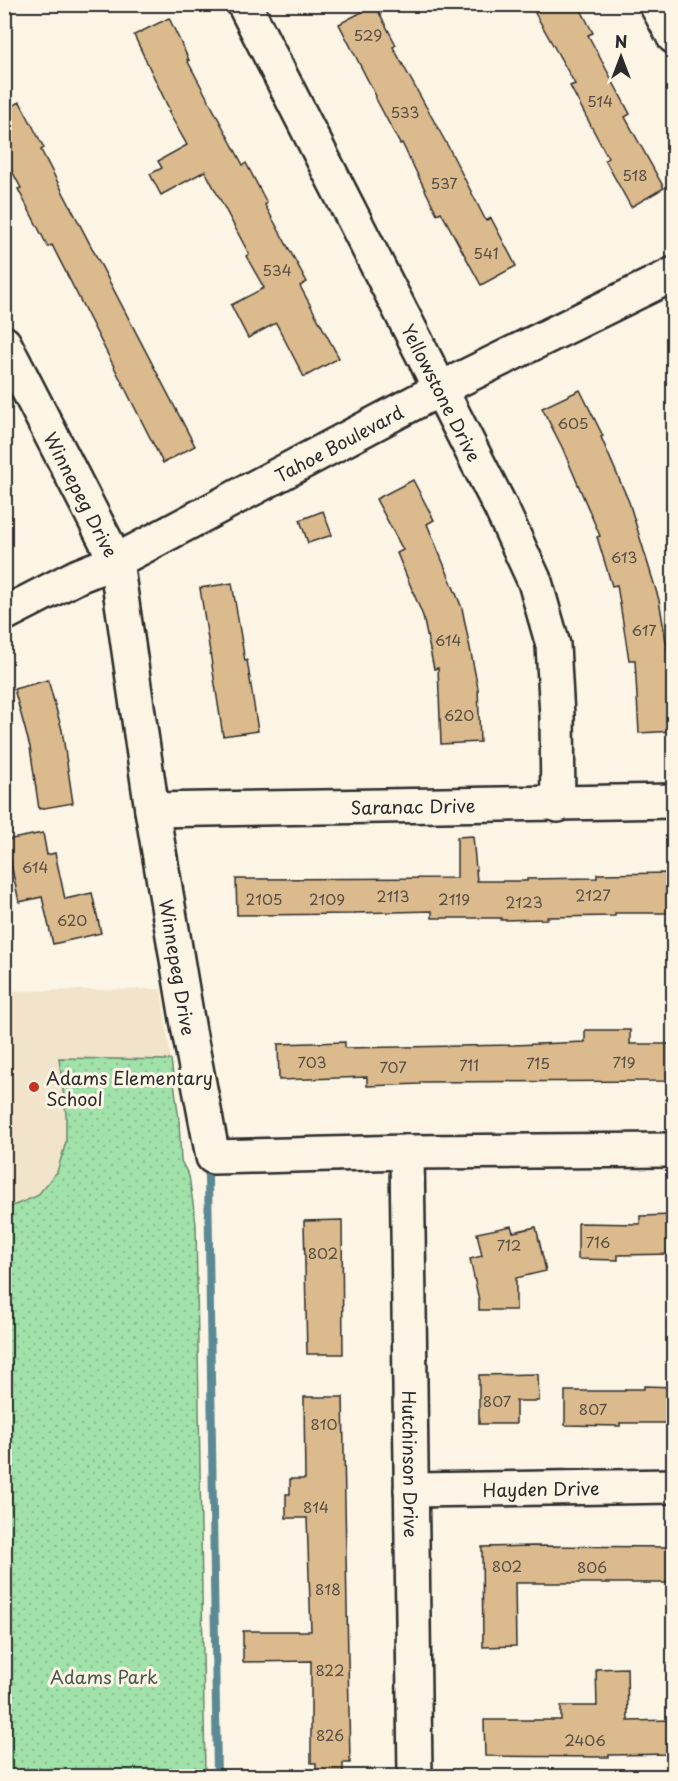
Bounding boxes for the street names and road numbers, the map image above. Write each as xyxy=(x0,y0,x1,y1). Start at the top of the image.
street label: Yellowstone Drive xyxy=(396,319,489,466)
street label: Tahoe Boulevard xyxy=(269,398,408,488)
street label: Winnepeg Drive xyxy=(38,427,125,562)
street label: Saranac Drive xyxy=(350,791,476,820)
street label: Winnepeg Drive xyxy=(154,897,203,1037)
street label: Hutchinson Drive xyxy=(397,1390,425,1538)
street label: Hayden Drive xyxy=(482,1474,600,1502)

